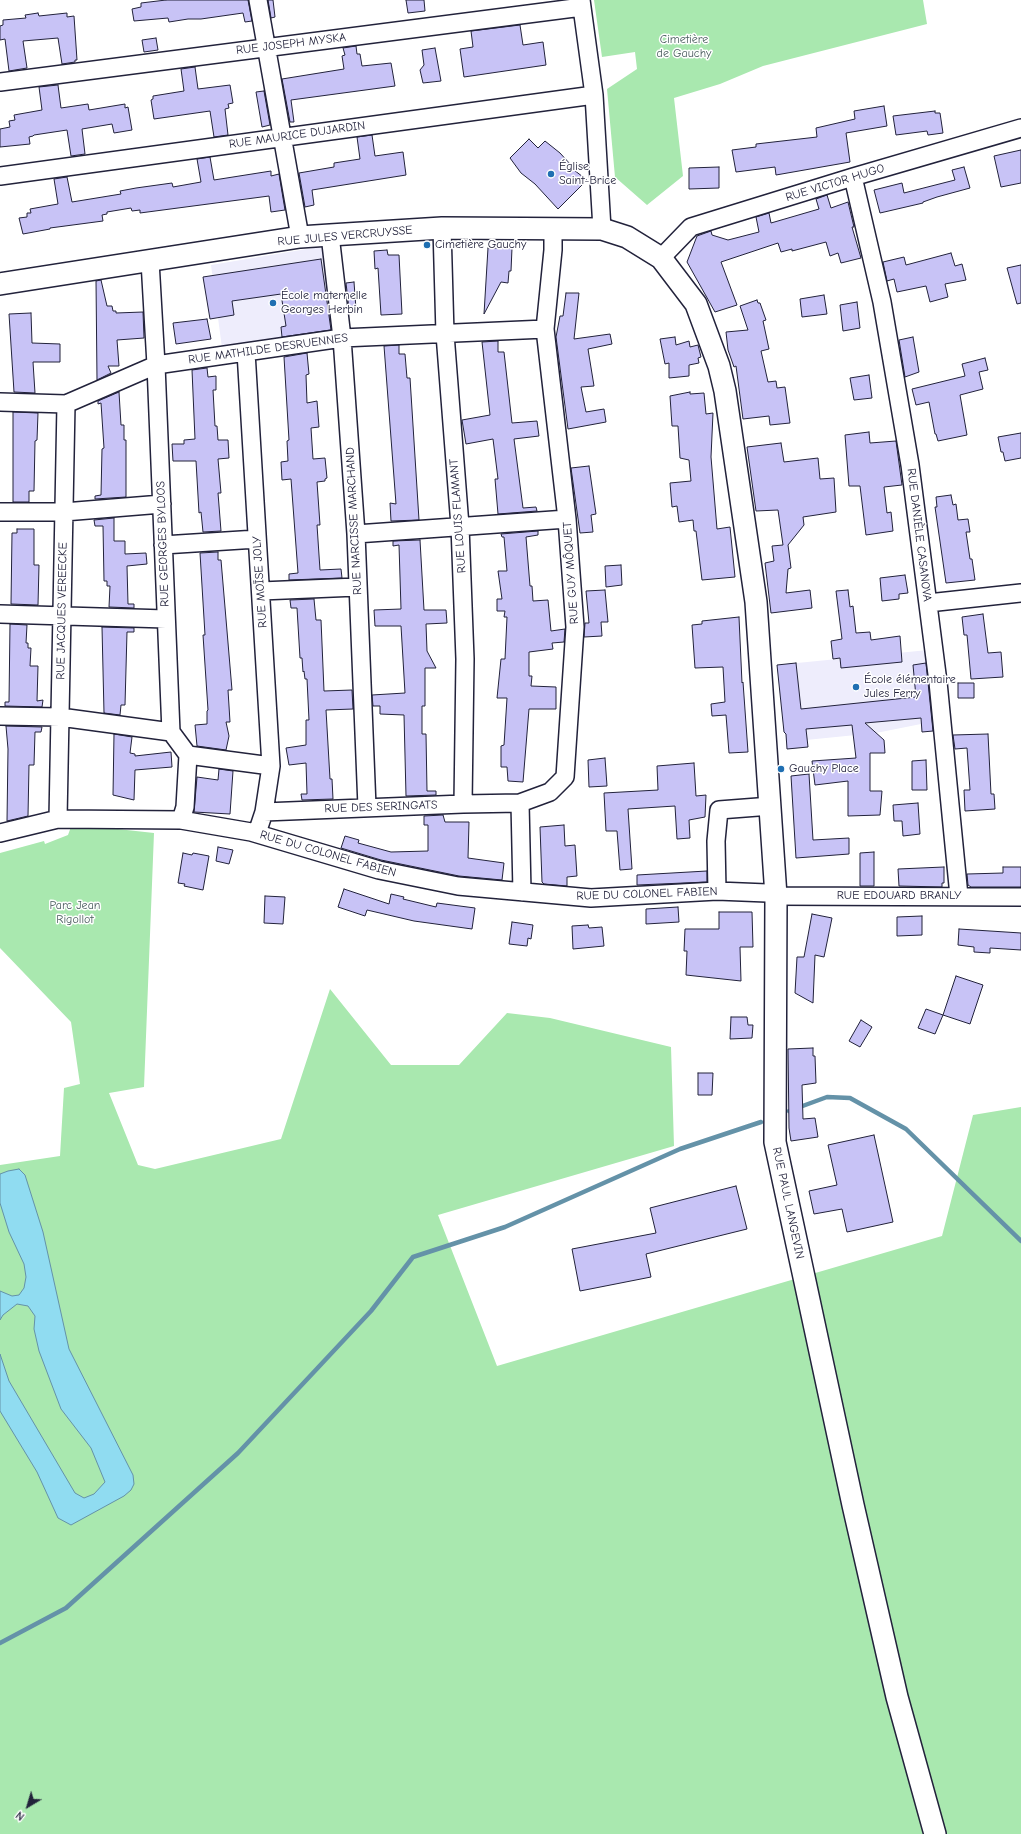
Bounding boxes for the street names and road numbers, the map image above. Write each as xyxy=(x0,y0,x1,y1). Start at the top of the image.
street label: RUE JOSEPH MYSKA xyxy=(235,30,347,58)
street label: RUE MAURICE DUJARDIN xyxy=(228,118,366,152)
street label: RUE VICTOR HUGO xyxy=(784,161,886,205)
street label: RUE JULES VERCRUYSSE xyxy=(277,223,413,249)
street label: RUE MATHILDE DESRUENNES xyxy=(187,331,349,367)
street label: RUE NARCISSE MARCHAND xyxy=(343,447,365,595)
street label: RUE LOUIS FLAMANT xyxy=(447,458,469,574)
street label: RUE DANIÈLE CASANOVA xyxy=(904,468,934,602)
street label: RUE GEORGES BYLOOS xyxy=(154,481,172,607)
street label: RUE GUY MÔQUET xyxy=(560,521,582,625)
street label: RUE MOÏSE JOLY xyxy=(250,536,270,628)
street label: RUE JACQUES VEREECKE xyxy=(54,542,70,680)
street label: RUE DES SERINGATS xyxy=(324,798,438,816)
street label: RUE DU COLONEL FABIEN xyxy=(258,828,398,880)
street label: RUE DU COLONEL FABIEN xyxy=(576,884,718,904)
street label: RUE EDOUARD BRANLY xyxy=(837,889,961,903)
street label: RUE PAUL LANGEVIN xyxy=(769,1146,807,1260)

